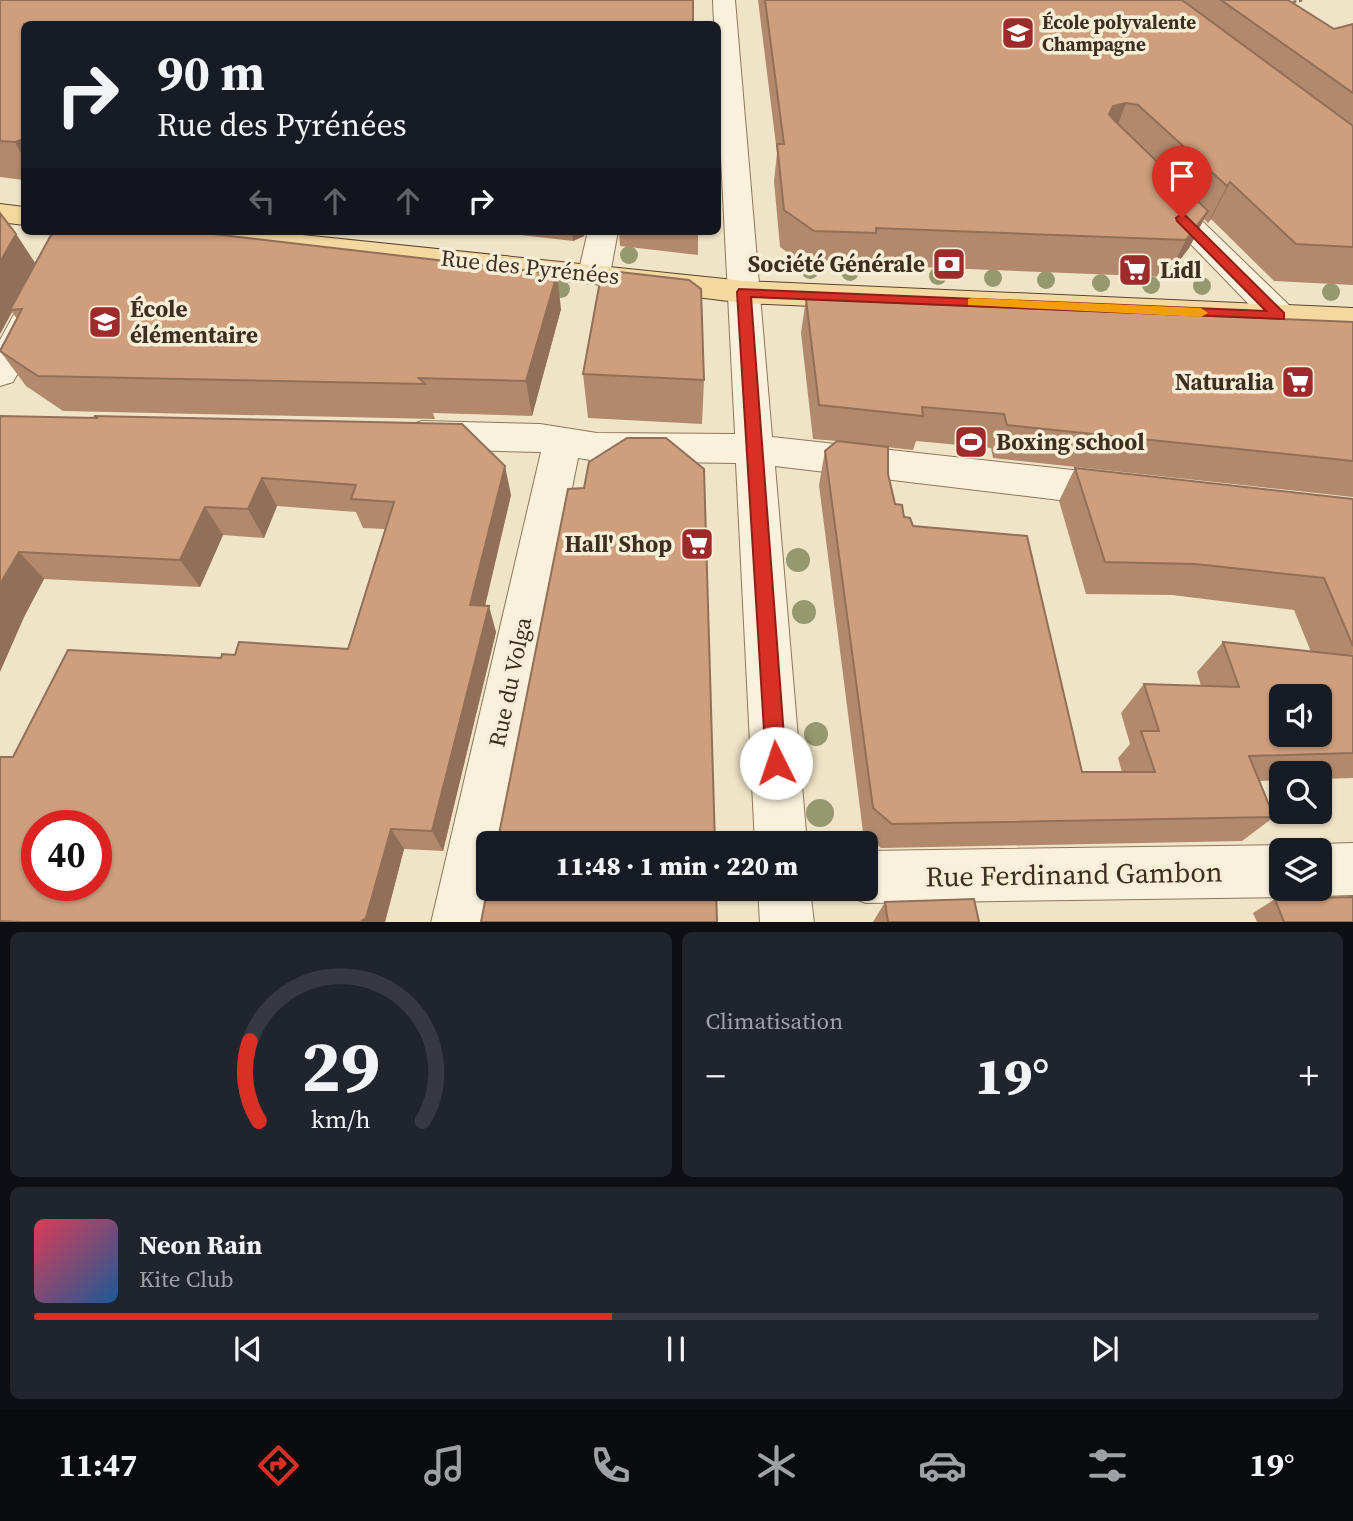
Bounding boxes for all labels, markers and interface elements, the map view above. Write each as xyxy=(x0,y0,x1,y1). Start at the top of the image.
place label: École polyvalente Champagne xyxy=(1042,9,1196,57)
school or university icon: École polyvalente Champagne xyxy=(999,14,1037,52)
text: 90 m xyxy=(157,39,265,106)
icon: right xyxy=(42,49,133,140)
text: Rue des Pyrénées xyxy=(157,103,407,147)
pin xyxy=(1152,146,1212,218)
icon: arrive xyxy=(1163,157,1201,195)
icon: left xyxy=(243,182,281,220)
icon: ahead xyxy=(316,182,354,220)
icon: ahead xyxy=(389,182,427,220)
icon: right xyxy=(462,182,500,220)
street label: Rue des Pyrénées xyxy=(439,242,621,292)
bank icon: Société Générale xyxy=(930,245,968,283)
place label: Société Générale xyxy=(748,248,925,280)
supermarket icon: Lidl xyxy=(1116,251,1154,289)
place label: Lidl xyxy=(1160,254,1202,286)
place label: École élémentaire xyxy=(130,293,258,351)
school or university icon: École élémentaire xyxy=(86,303,124,341)
supermarket icon: Naturalia xyxy=(1279,363,1317,401)
place label: Naturalia xyxy=(1175,366,1275,398)
sports icon: Boxing school xyxy=(952,423,990,461)
place label: Boxing school xyxy=(996,426,1145,458)
supermarket icon: Hall' Shop xyxy=(678,525,716,563)
place label: Hall' Shop xyxy=(565,528,672,560)
street label: Rue du Volga xyxy=(481,614,539,750)
map controls xyxy=(1269,684,1332,901)
button: sound xyxy=(1269,684,1332,747)
position arrow xyxy=(739,726,813,800)
button: search xyxy=(1269,761,1332,824)
speed limit sign: 40 xyxy=(21,810,112,901)
button: layers xyxy=(1269,838,1332,901)
text: 11:48 · 1 min · 220 m xyxy=(556,848,798,884)
street label: Rue Ferdinand Gambon xyxy=(925,852,1223,896)
text: Climatisation xyxy=(706,1005,843,1037)
text: 29 xyxy=(301,1016,380,1115)
text: 19° xyxy=(975,1040,1049,1111)
text: − xyxy=(706,1050,726,1102)
text: + xyxy=(1299,1050,1319,1102)
text: km/h xyxy=(311,1101,371,1135)
text: Neon Rain xyxy=(139,1227,262,1263)
text: Kite Club xyxy=(139,1263,234,1295)
icon: previous xyxy=(229,1330,267,1368)
icon: pause xyxy=(657,1330,695,1368)
icon: next xyxy=(1086,1330,1124,1368)
icon: directions xyxy=(254,1441,303,1490)
icon: music xyxy=(420,1441,469,1490)
icon: phone xyxy=(586,1441,635,1490)
icon: climate xyxy=(752,1441,801,1490)
icon: car xyxy=(918,1441,967,1490)
icon: filters xyxy=(1083,1441,1132,1490)
text: 11:47 xyxy=(58,1443,137,1487)
text: 19° xyxy=(1249,1443,1295,1487)

